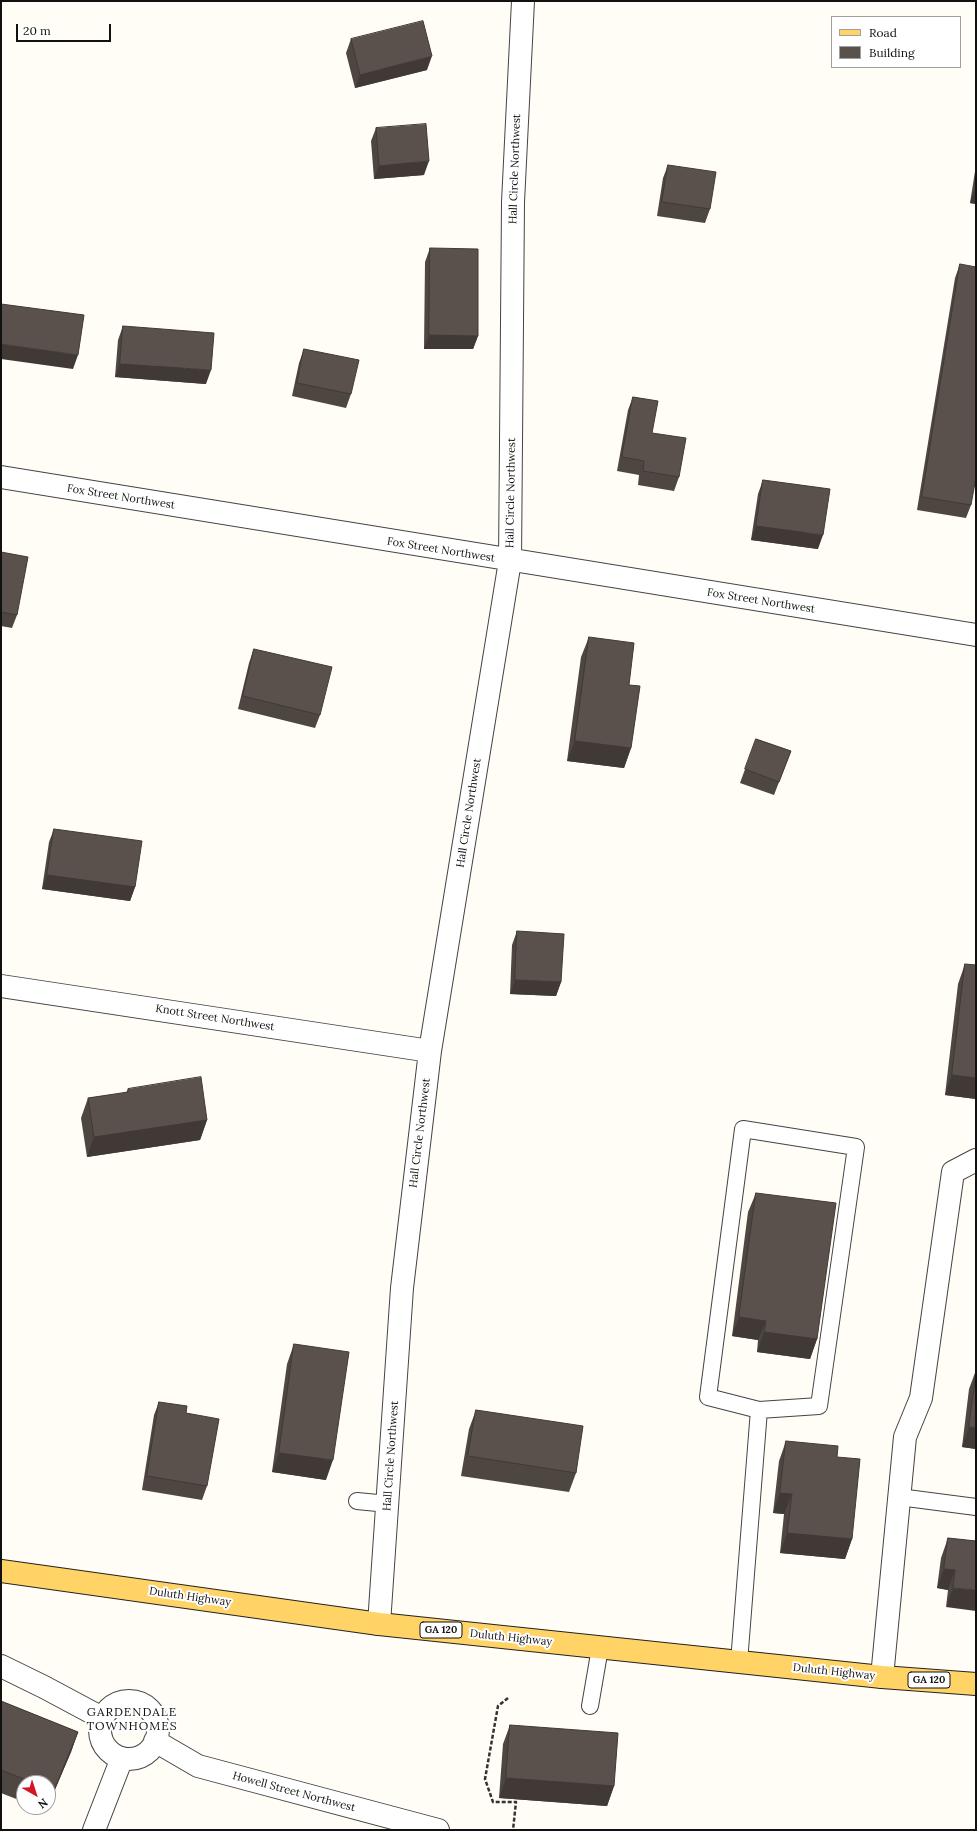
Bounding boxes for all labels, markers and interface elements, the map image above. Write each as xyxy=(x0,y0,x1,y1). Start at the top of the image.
scale bar xyxy=(18,16,113,42)
legend xyxy=(831,16,961,68)
text: 20 m xyxy=(23,23,51,38)
text: Road xyxy=(869,25,897,40)
text: Building xyxy=(869,45,915,60)
street label: Hall Circle Northwest xyxy=(506,114,524,224)
street label: Hall Circle Northwest xyxy=(503,438,519,548)
street label: Fox Street Northwest xyxy=(66,482,176,512)
street label: Fox Street Northwest xyxy=(386,535,496,565)
street label: Fox Street Northwest xyxy=(706,586,816,616)
street label: Hall Circle Northwest xyxy=(454,757,484,869)
street label: Knott Street Northwest xyxy=(154,1002,276,1034)
street label: Hall Circle Northwest xyxy=(407,1077,433,1189)
street label: Hall Circle Northwest xyxy=(381,1400,401,1512)
street label: Duluth Highway xyxy=(148,1585,232,1609)
road number: GA 120 xyxy=(420,1622,462,1638)
street label: Duluth Highway xyxy=(469,1627,553,1649)
street label: Duluth Highway xyxy=(792,1661,876,1683)
road number: GA 120 xyxy=(908,1672,950,1688)
district label: GARDENDALE TOWNHOMES xyxy=(86,1706,178,1734)
street label: Howell Street Northwest xyxy=(231,1769,357,1815)
north arrow xyxy=(16,1775,56,1815)
text: N xyxy=(35,1795,51,1812)

